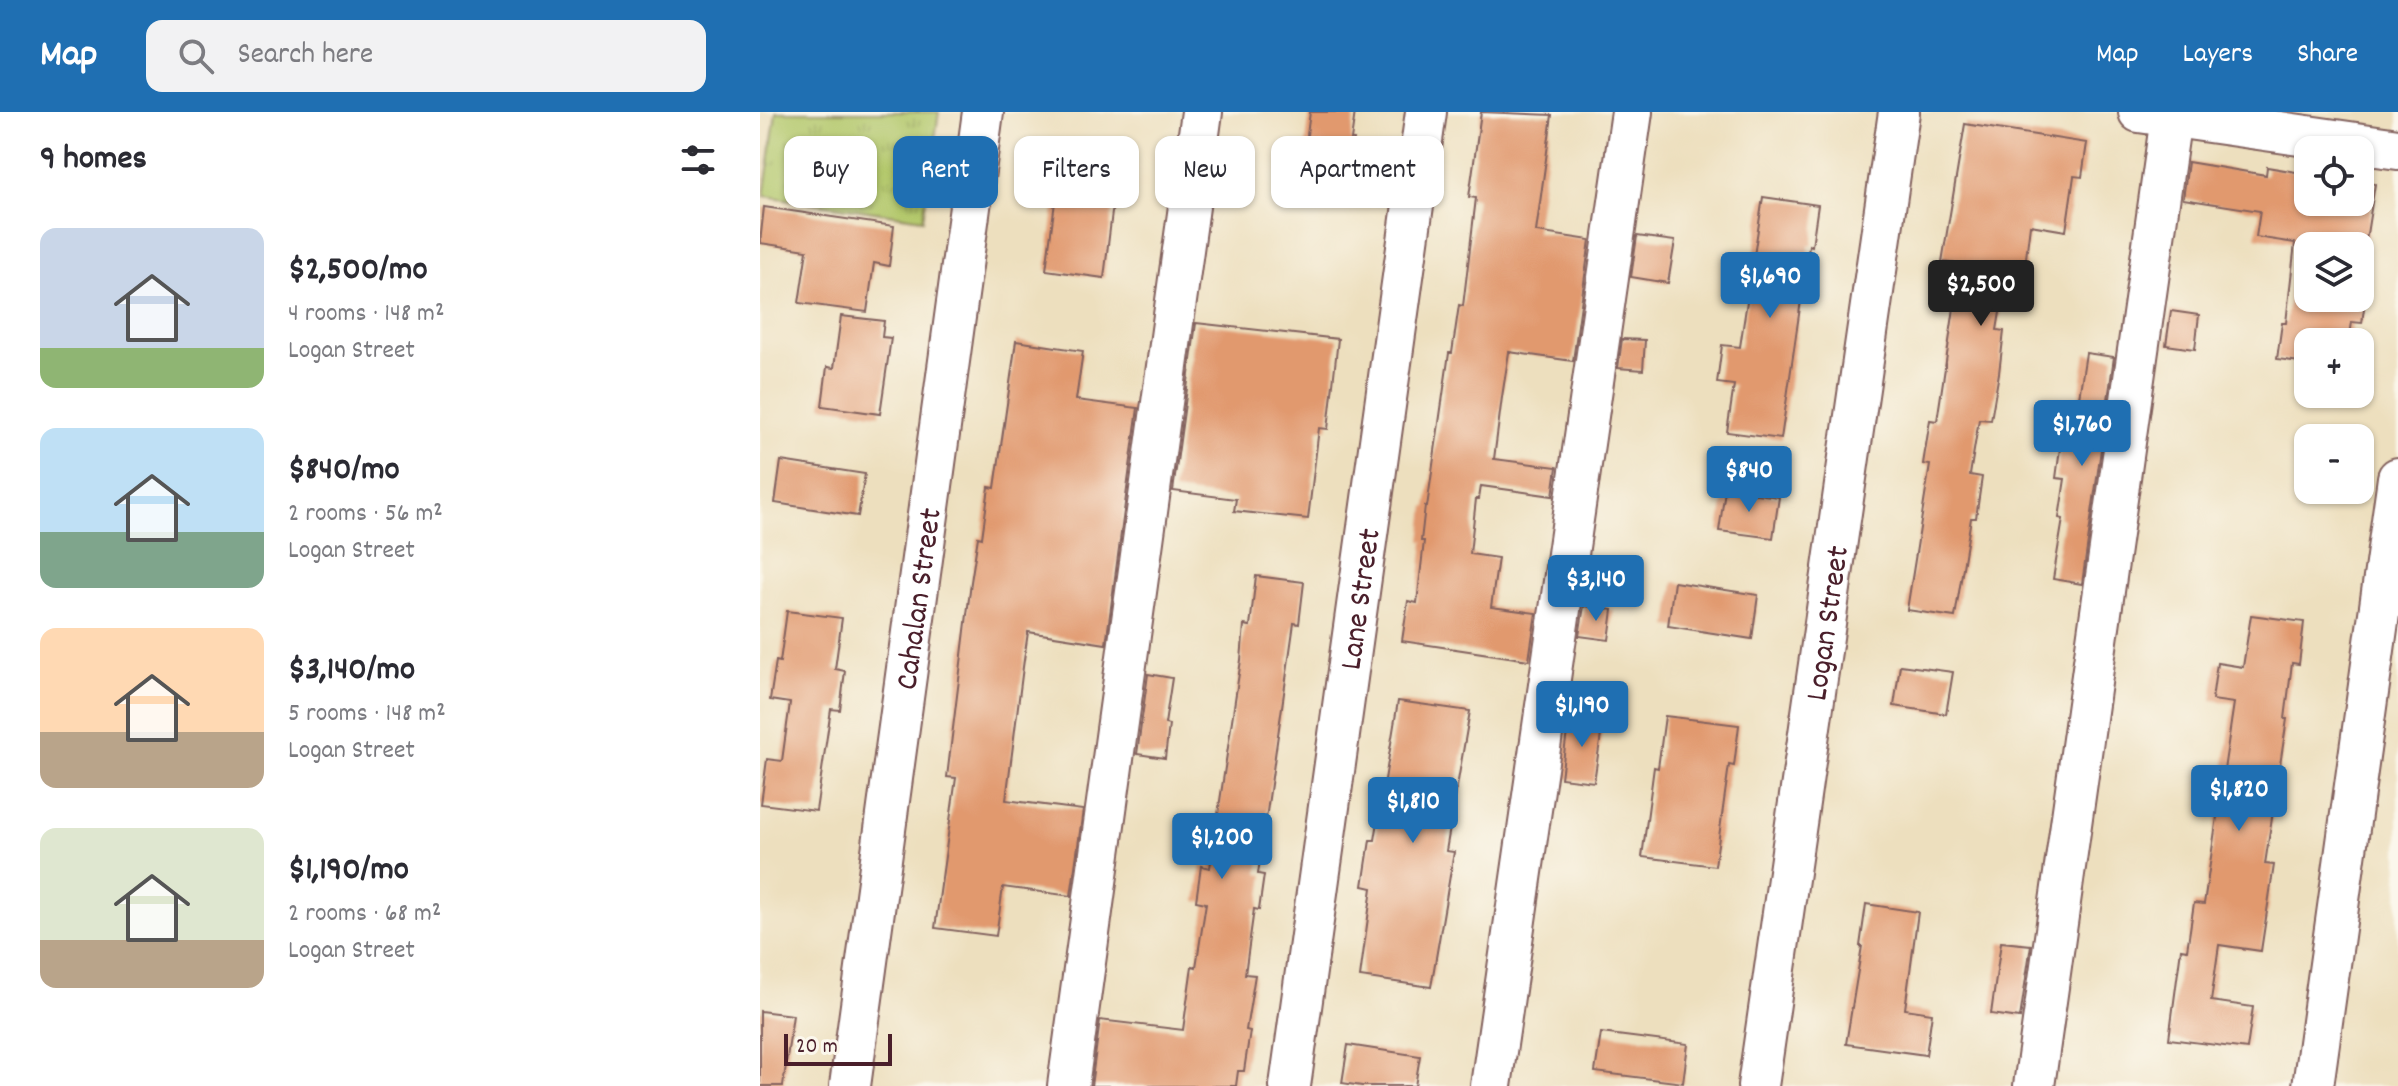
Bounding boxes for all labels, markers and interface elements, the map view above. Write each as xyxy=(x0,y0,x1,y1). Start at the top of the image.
search box xyxy=(146,20,706,92)
text: Map xyxy=(40,29,98,84)
icon: search xyxy=(174,34,218,78)
text: Search here xyxy=(238,35,373,78)
text: Map xyxy=(2096,36,2139,76)
text: Layers xyxy=(2183,36,2253,76)
text: Share xyxy=(2297,36,2358,76)
text: 9 homes xyxy=(40,136,147,185)
chip: Buy xyxy=(784,136,877,208)
chip: Rent xyxy=(893,136,998,208)
chip: Filters xyxy=(1014,136,1139,208)
chip: New xyxy=(1155,136,1255,208)
chip: Apartment xyxy=(1271,136,1444,208)
map controls xyxy=(2294,136,2374,504)
button: locate xyxy=(2294,136,2374,216)
icon: filters xyxy=(676,138,720,182)
button: layers xyxy=(2294,232,2374,312)
text: $2,500/mo xyxy=(288,247,428,296)
pin: $1,690 xyxy=(1705,252,1835,320)
text: $1,690 xyxy=(1739,259,1801,296)
icon: home xyxy=(104,260,200,356)
pin: $2,500 xyxy=(1916,260,2046,328)
text: $2,500 xyxy=(1946,267,2016,304)
text: 4 rooms · 148 m² xyxy=(288,296,444,333)
button: + xyxy=(2294,328,2374,408)
text: Logan Street xyxy=(288,333,415,370)
pin: $1,760 xyxy=(2017,400,2147,468)
text: $1,760 xyxy=(2052,407,2112,444)
button: − xyxy=(2294,424,2374,504)
pin: $840 xyxy=(1702,446,1796,514)
text: $840/mo xyxy=(288,447,400,496)
text: $840 xyxy=(1725,453,1773,490)
icon: home xyxy=(104,460,200,556)
text: 2 rooms · 56 m² xyxy=(288,496,443,533)
street label: Cahalan Street xyxy=(886,505,957,693)
street label: Lane Street xyxy=(1330,526,1396,673)
text: Logan Street xyxy=(288,533,415,570)
street label: Logan Street xyxy=(1796,543,1864,704)
pin: $3,140 xyxy=(1531,555,1661,623)
text: $3,140 xyxy=(1566,562,1626,599)
text: $3,140/mo xyxy=(288,647,415,696)
icon: home xyxy=(104,660,200,756)
pin: $1,190 xyxy=(1517,681,1647,749)
text: $1,190 xyxy=(1554,688,1610,725)
text: 5 rooms · 148 m² xyxy=(288,696,446,733)
text: Logan Street xyxy=(288,733,415,770)
pin: $1,820 xyxy=(2174,765,2304,833)
text: $1,820 xyxy=(2209,772,2269,809)
pin: $1,810 xyxy=(1348,777,1478,845)
text: $1,810 xyxy=(1386,784,1440,821)
pin: $1,200 xyxy=(1157,813,1287,881)
text: $1,200 xyxy=(1190,820,1254,857)
text: $1,190/mo xyxy=(288,847,409,896)
icon: home xyxy=(104,860,200,956)
text: 2 rooms · 68 m² xyxy=(288,896,441,933)
text: Logan Street xyxy=(288,933,415,970)
scale bar xyxy=(784,1030,892,1066)
text: 20 m xyxy=(796,1032,838,1063)

